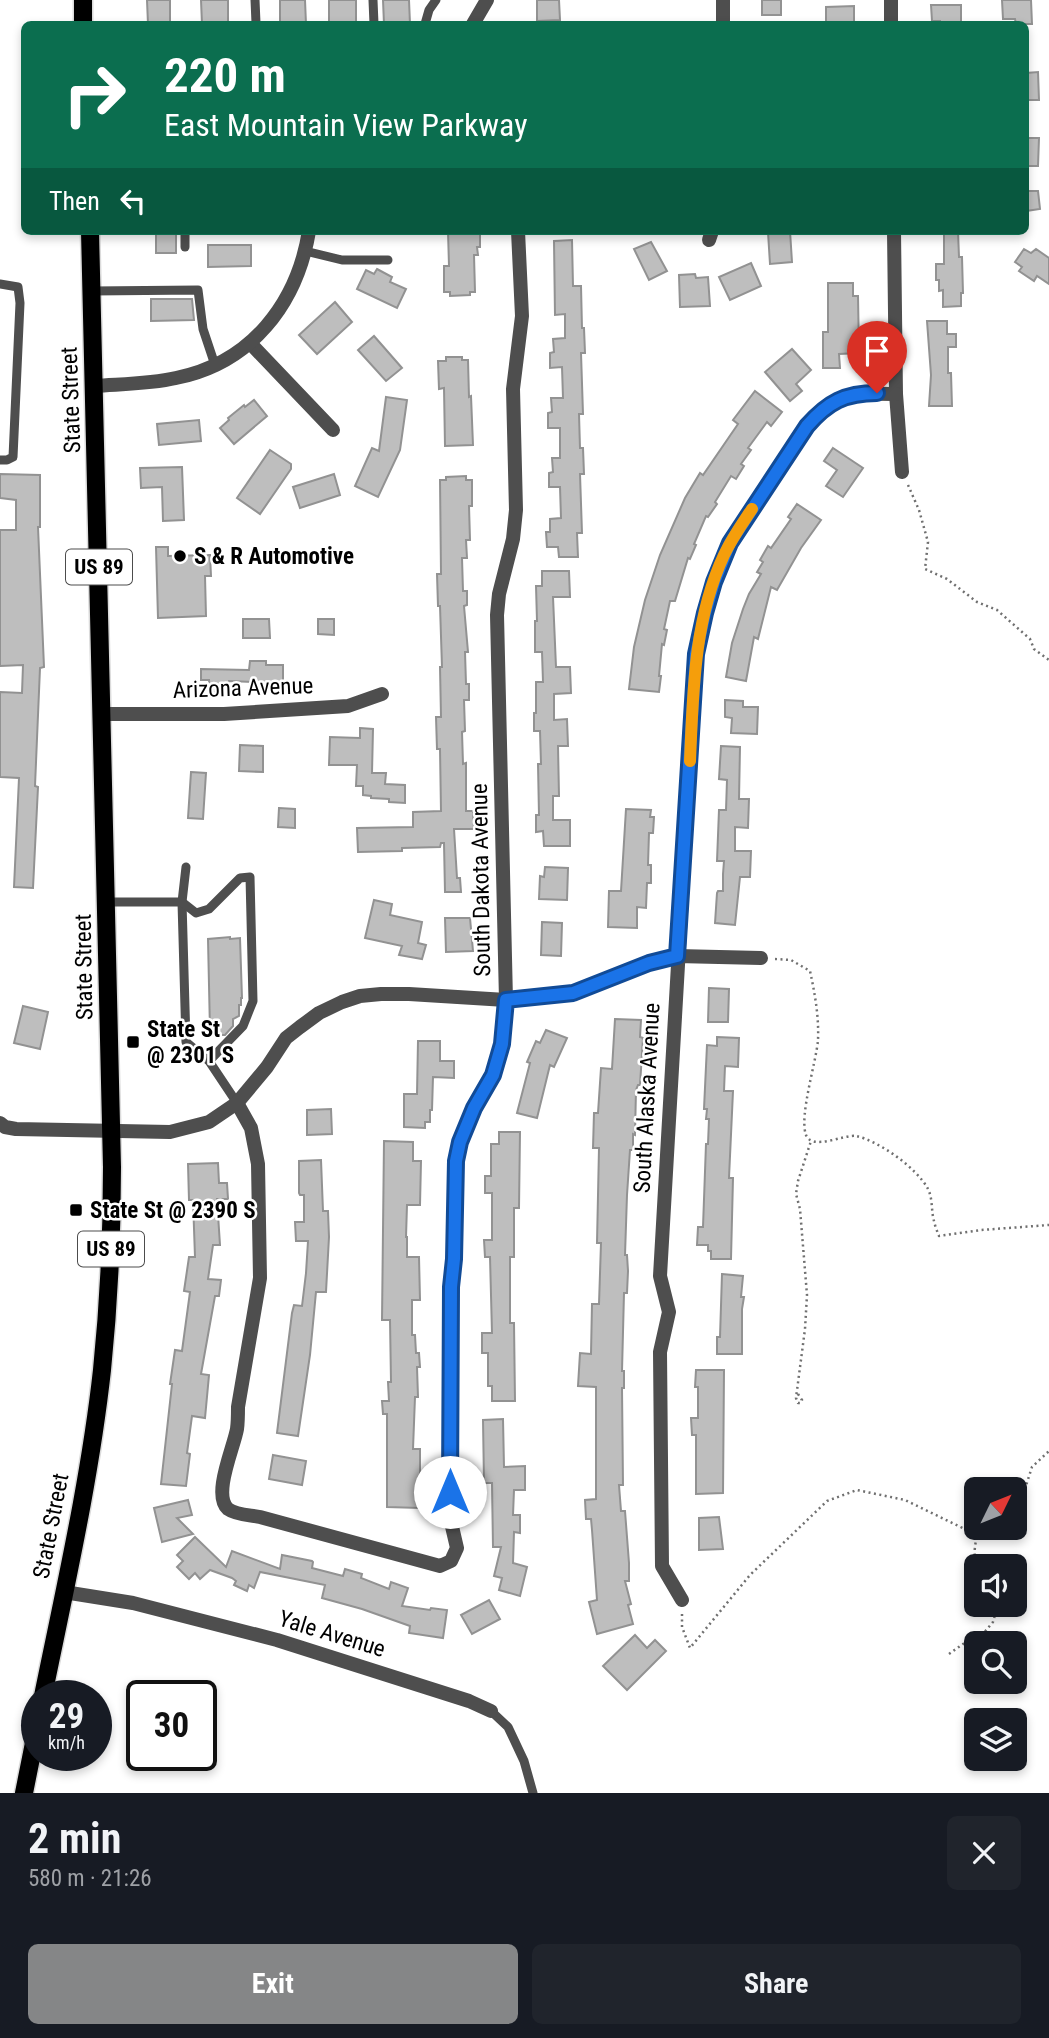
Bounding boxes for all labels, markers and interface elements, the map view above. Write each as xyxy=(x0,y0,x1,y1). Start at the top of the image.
text: 220 m xyxy=(164,47,286,104)
icon: right xyxy=(49,49,140,140)
text: East Mountain View Parkway xyxy=(164,106,528,144)
icon: left xyxy=(114,182,152,220)
text: Then xyxy=(49,186,100,216)
pin xyxy=(847,321,907,393)
icon: arrive xyxy=(858,332,896,370)
street label: State Street xyxy=(56,346,86,454)
place label: S & R Automotive xyxy=(194,543,354,570)
marker: S & R Automotive xyxy=(172,548,188,564)
road number: US 89 xyxy=(66,550,132,584)
street label: Arizona Avenue xyxy=(172,672,314,704)
street label: South Dakota Avenue xyxy=(466,783,496,977)
street label: State Street xyxy=(70,914,98,1020)
street label: South Alaska Avenue xyxy=(629,1002,665,1194)
place label: State St @ 2301 S xyxy=(147,1016,234,1069)
marker: State St @ 2301 S xyxy=(125,1034,141,1050)
place label: State St @ 2390 S xyxy=(90,1197,256,1224)
marker: State St @ 2390 S xyxy=(68,1202,84,1218)
road number: US 89 xyxy=(78,1232,144,1266)
position arrow xyxy=(413,1455,487,1529)
street label: State Street xyxy=(28,1471,74,1581)
north arrow xyxy=(964,1477,1027,1540)
map controls xyxy=(964,1477,1027,1771)
button: sound xyxy=(964,1554,1027,1617)
street label: Yale Avenue xyxy=(276,1605,388,1663)
button: search xyxy=(964,1631,1027,1694)
speed limit sign: 30 xyxy=(126,1680,217,1771)
text: 29 xyxy=(49,1696,84,1737)
button: layers xyxy=(964,1708,1027,1771)
text: km/h xyxy=(48,1732,85,1753)
text: 2 min xyxy=(28,1814,121,1863)
button: close xyxy=(947,1816,1021,1890)
text: 580 m · 21:26 xyxy=(28,1865,152,1892)
button: Exit xyxy=(28,1944,518,2024)
button: Share xyxy=(532,1944,1021,2024)

